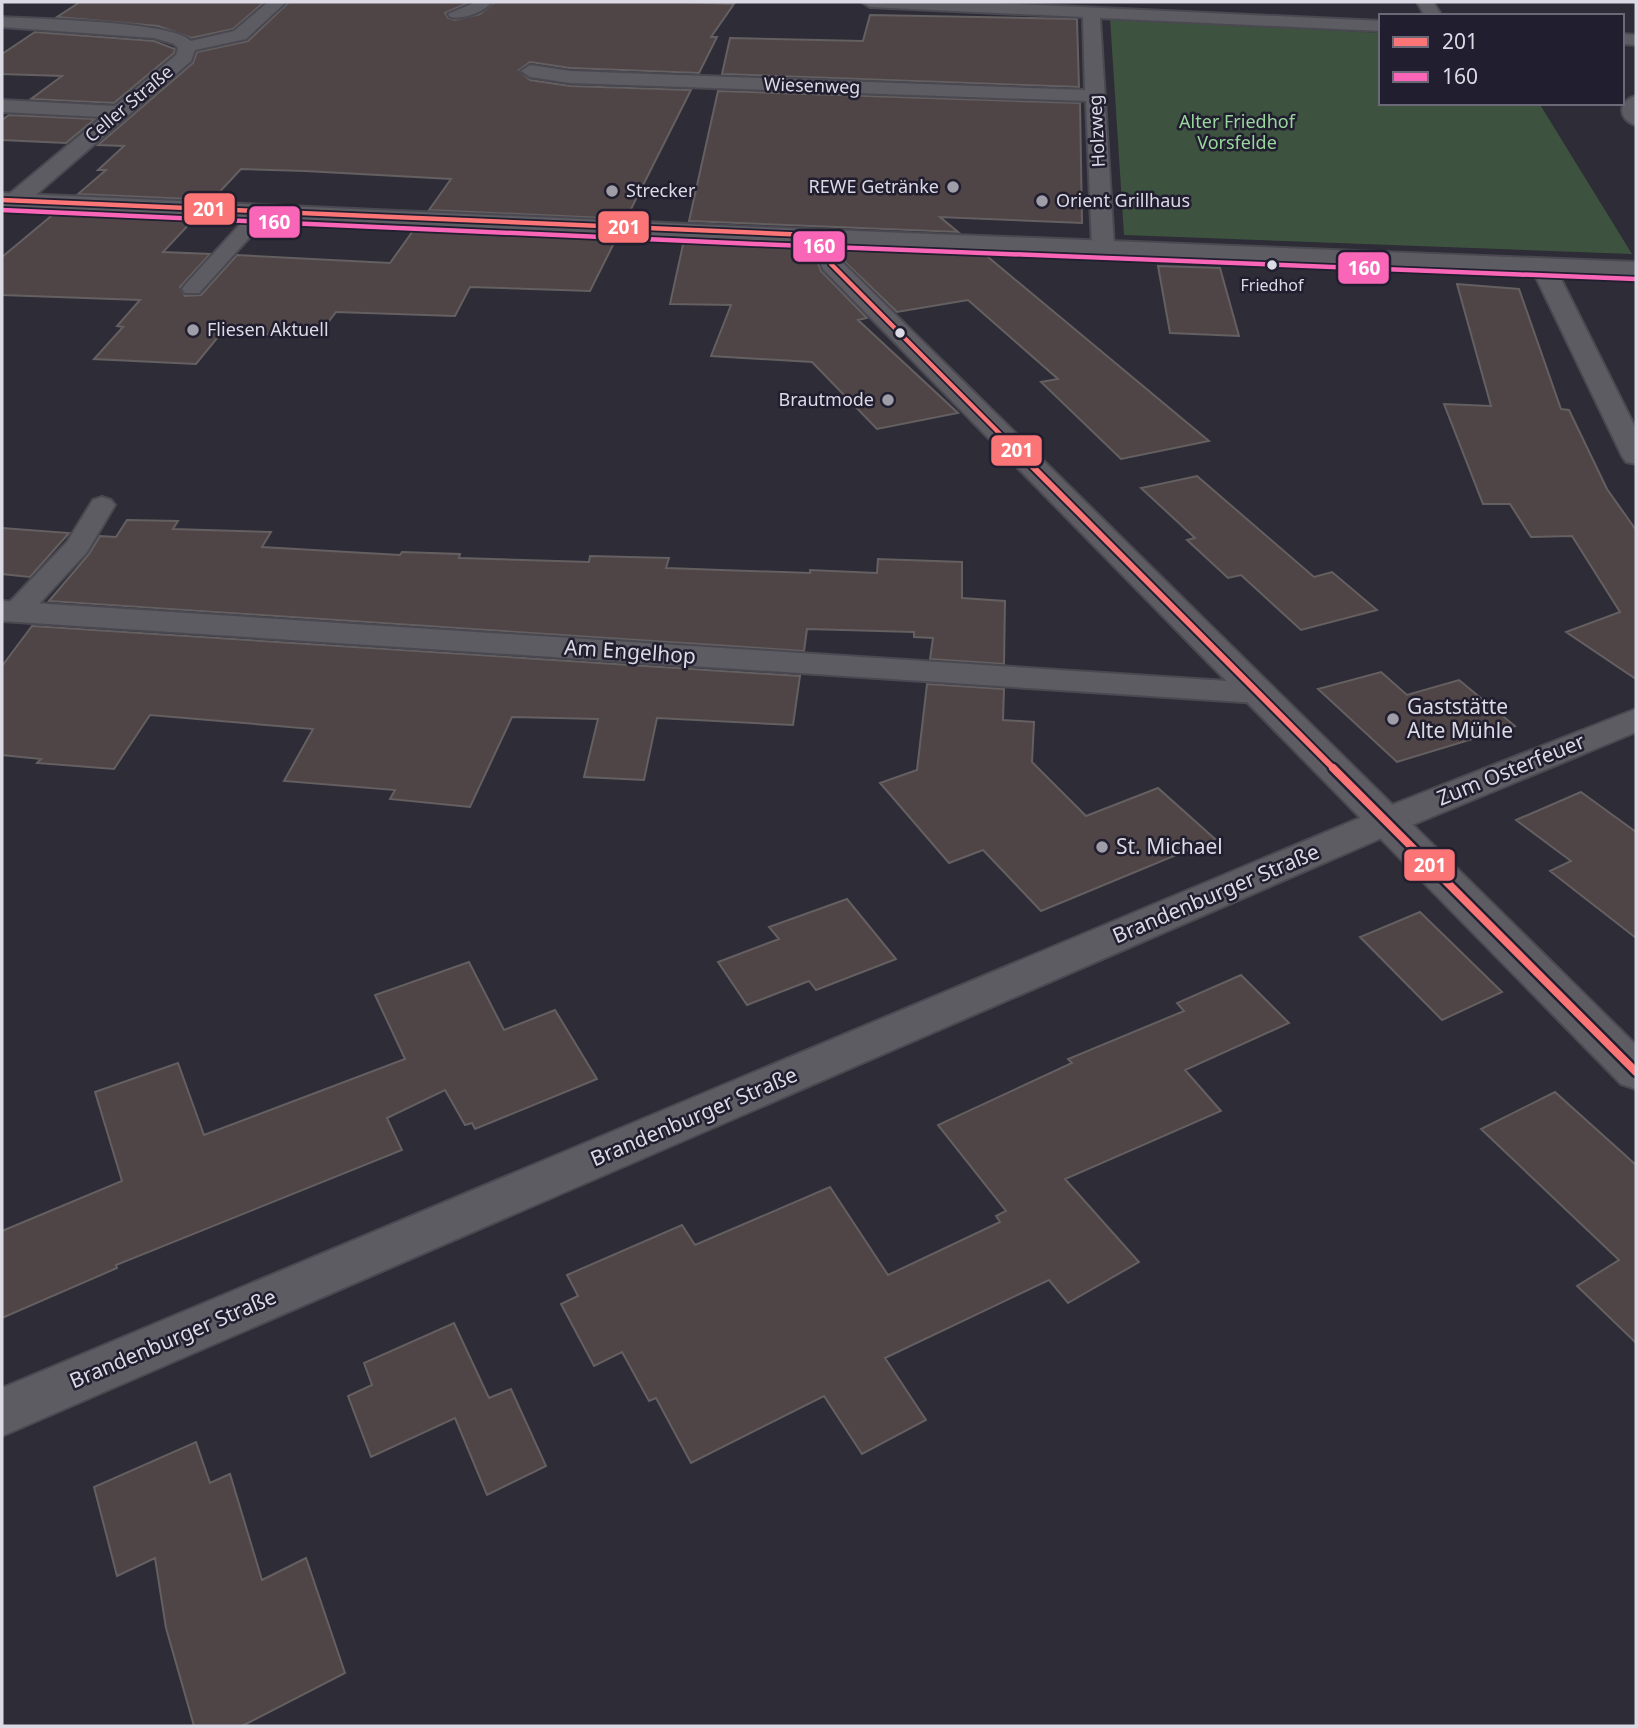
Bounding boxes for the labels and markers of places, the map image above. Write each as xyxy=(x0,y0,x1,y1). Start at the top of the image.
place label: REWE Getränke xyxy=(809,174,939,198)
place label: Strecker xyxy=(626,178,696,202)
marker: REWE Getränke xyxy=(945,179,961,195)
marker: Strecker xyxy=(604,183,620,199)
place label: Orient Grillhaus xyxy=(1056,188,1190,212)
marker: Orient Grillhaus xyxy=(1034,193,1050,209)
marker: Friedhof xyxy=(1265,258,1279,272)
place label: Friedhof xyxy=(1241,274,1305,296)
place label: Fliesen Aktuell xyxy=(207,317,329,341)
marker: Fliesen Aktuell xyxy=(185,322,201,338)
unlabelled marker xyxy=(893,326,907,340)
place label: Brautmode xyxy=(779,387,874,411)
marker: Brautmode xyxy=(880,392,896,408)
place label: Gaststätte Alte Mühle xyxy=(1407,692,1513,744)
marker: Gaststätte Alte Mühle xyxy=(1385,711,1401,727)
place label: St. Michael xyxy=(1116,832,1223,860)
marker: St. Michael xyxy=(1094,839,1110,855)

